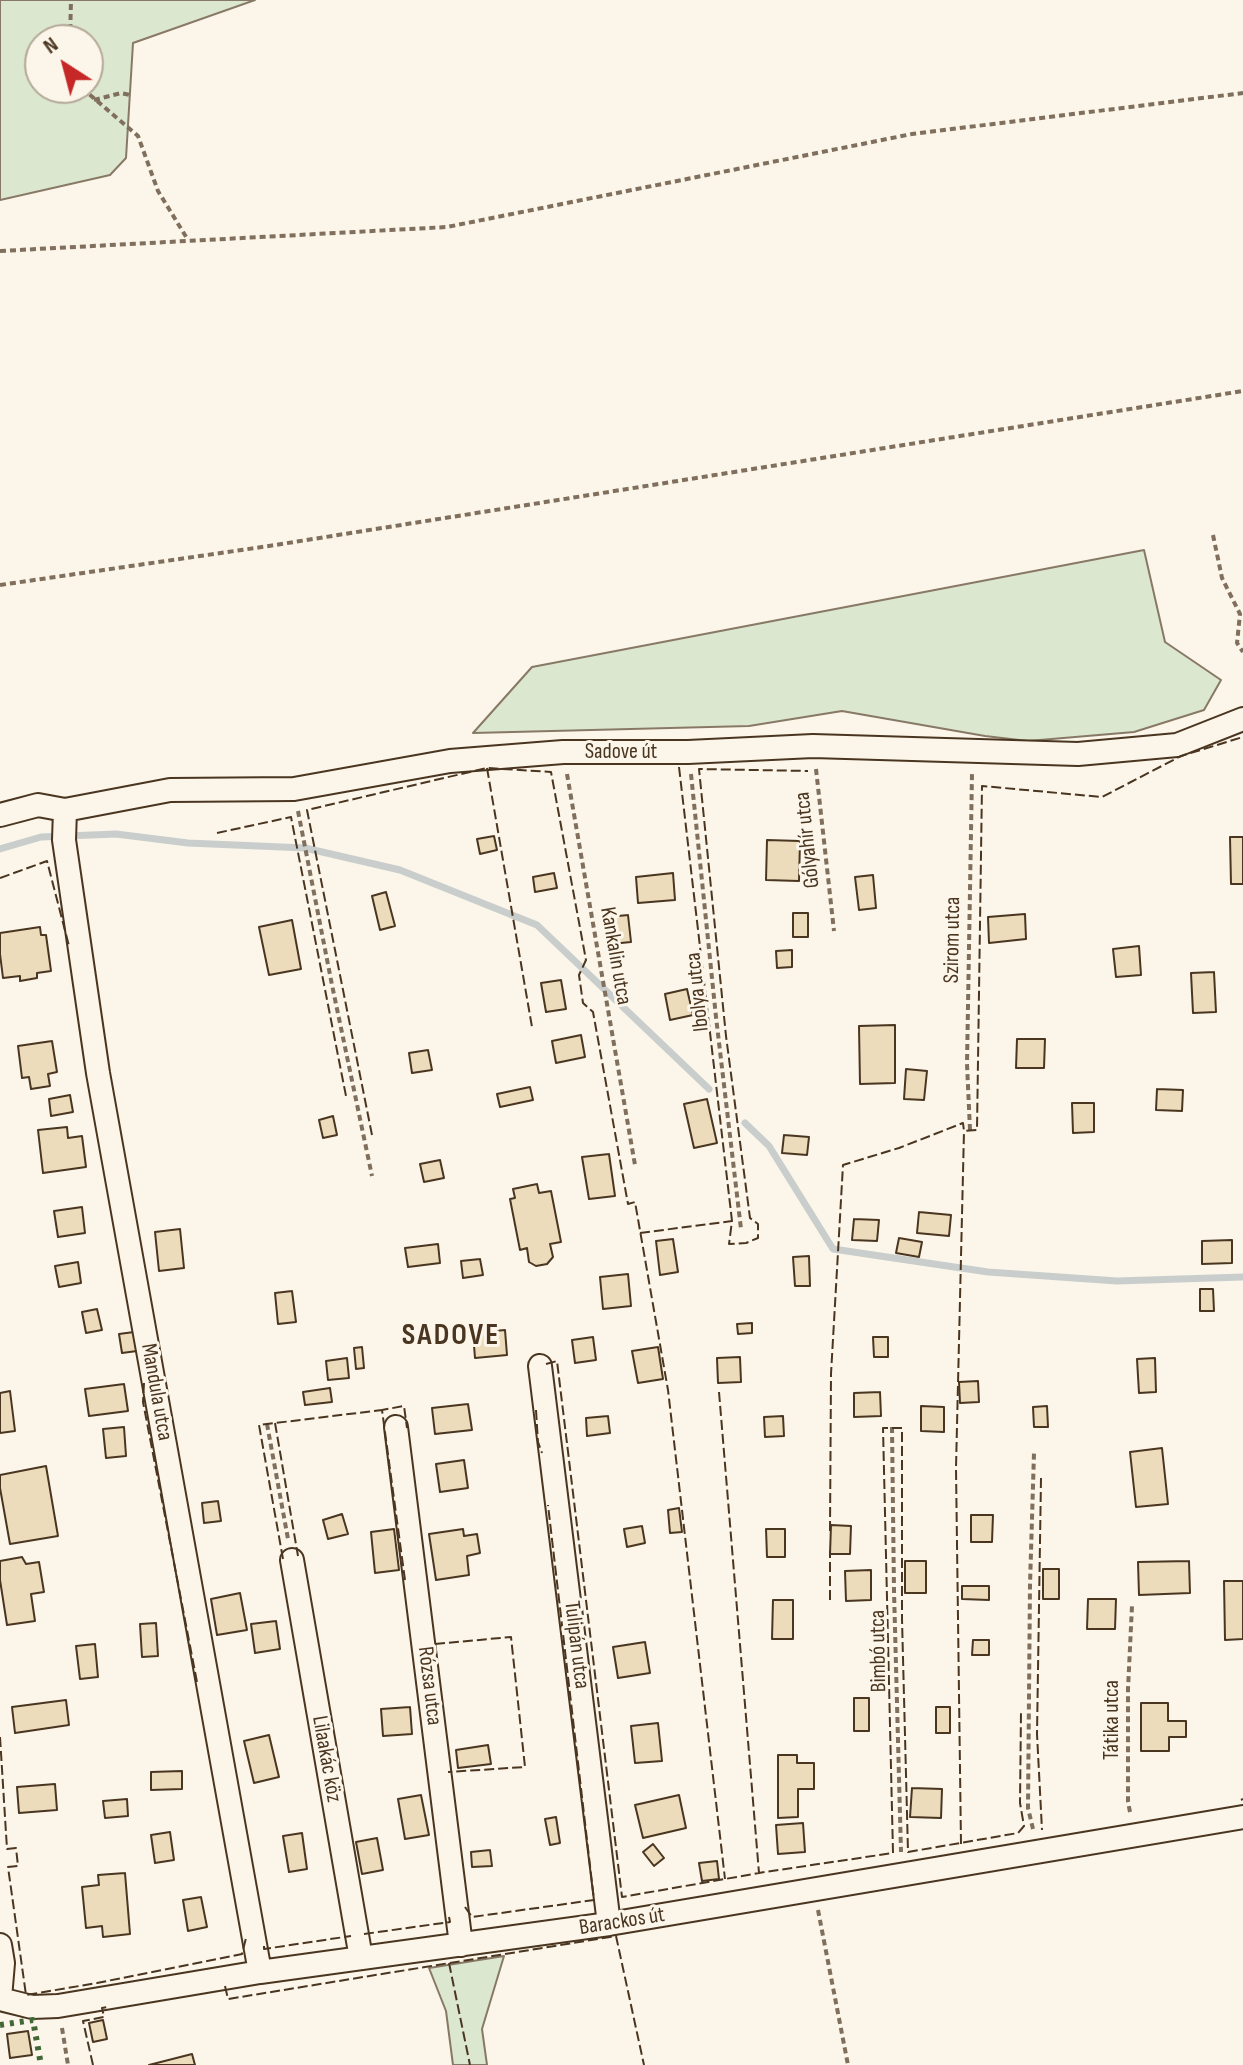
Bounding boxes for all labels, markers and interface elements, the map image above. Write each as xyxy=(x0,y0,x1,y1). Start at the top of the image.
north arrow xyxy=(24,24,104,104)
text: N xyxy=(38,31,63,60)
street label: Sadove út xyxy=(585,739,657,765)
street label: Gólyahír utca xyxy=(790,790,826,890)
street label: Szirom utca xyxy=(939,896,967,984)
street label: Kankalin utca xyxy=(593,905,637,1007)
street label: Ibolya utca xyxy=(681,951,715,1033)
district label: SADOVE xyxy=(402,1318,500,1354)
street label: Mandula utca xyxy=(134,1341,178,1443)
street label: Tulipán utca xyxy=(558,1600,594,1690)
street label: Bimbó utca xyxy=(865,1610,893,1692)
street label: Rózsa utca xyxy=(411,1645,447,1727)
street label: Tátika utca xyxy=(1099,1680,1125,1760)
street label: Lilaakác köz xyxy=(305,1714,347,1804)
street label: Barackos út xyxy=(577,1902,667,1942)

